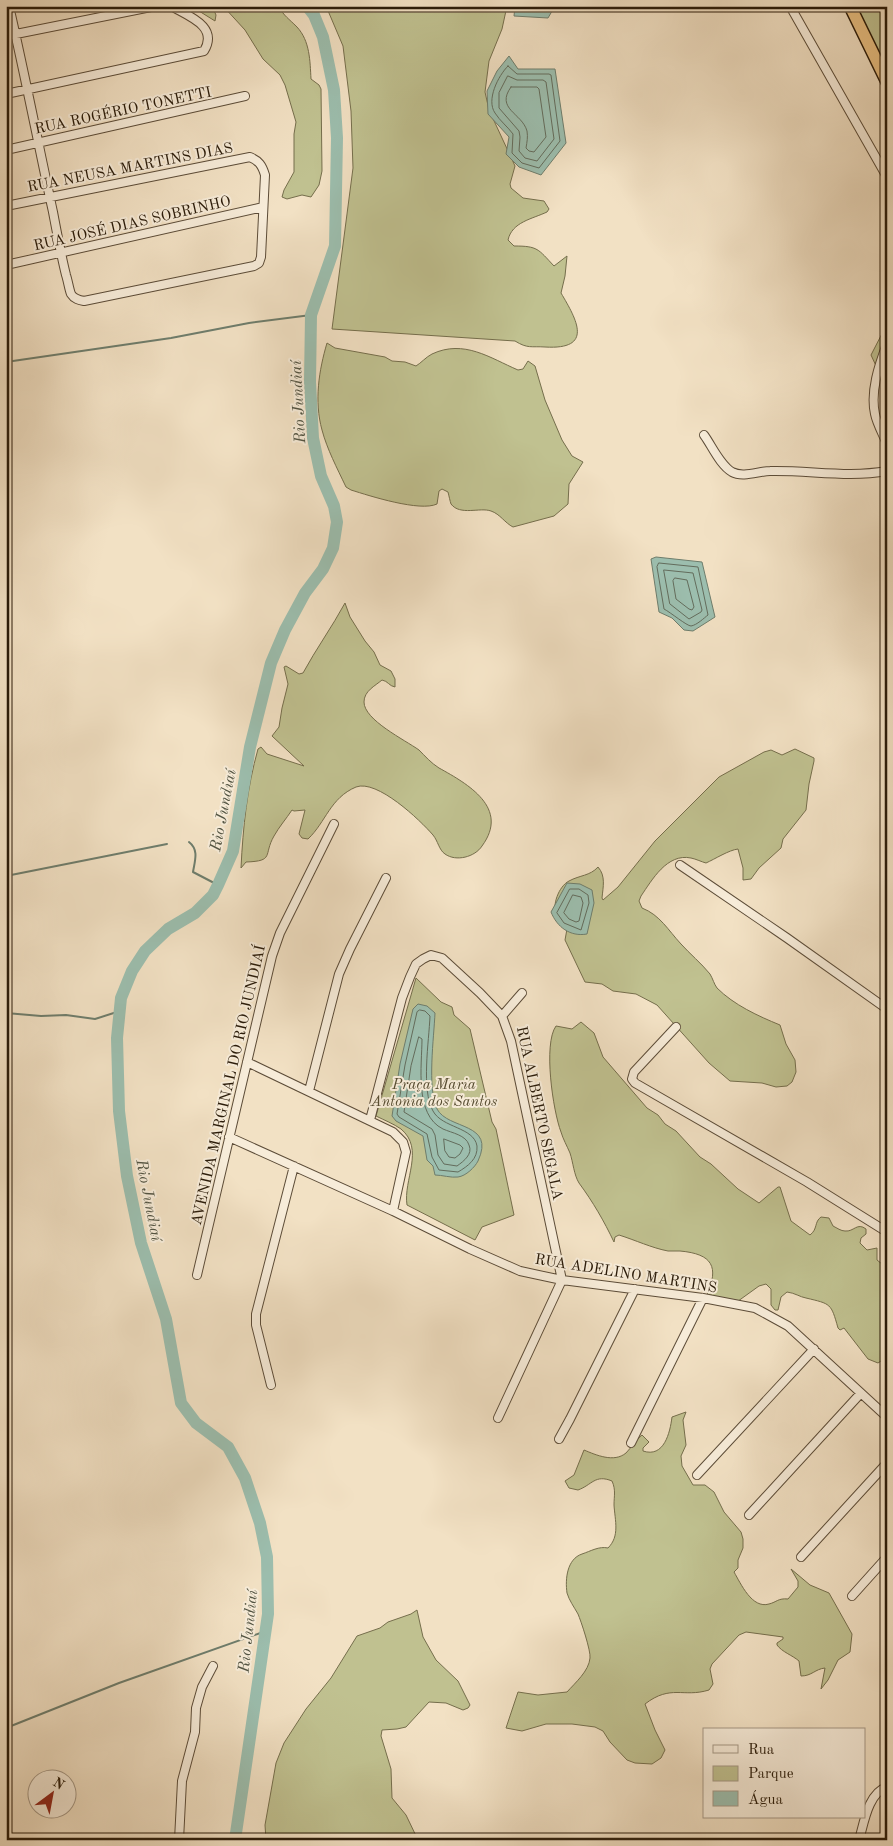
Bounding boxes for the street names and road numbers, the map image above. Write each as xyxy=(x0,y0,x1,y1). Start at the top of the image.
street label: RUA ROGÉRIO TONETTI xyxy=(33,82,213,138)
street label: RUA NEUSA MARTINS DIAS xyxy=(26,141,234,196)
street label: RUA JOSÉ DIAS SOBRINHO xyxy=(32,192,232,254)
street label: AVENIDA MARGINAL DO RIO JUNDIAÍ xyxy=(187,943,269,1227)
street label: RUA ALBERTO SEGALA xyxy=(513,1025,564,1202)
street label: RUA ADELINO MARTINS xyxy=(534,1253,718,1296)

